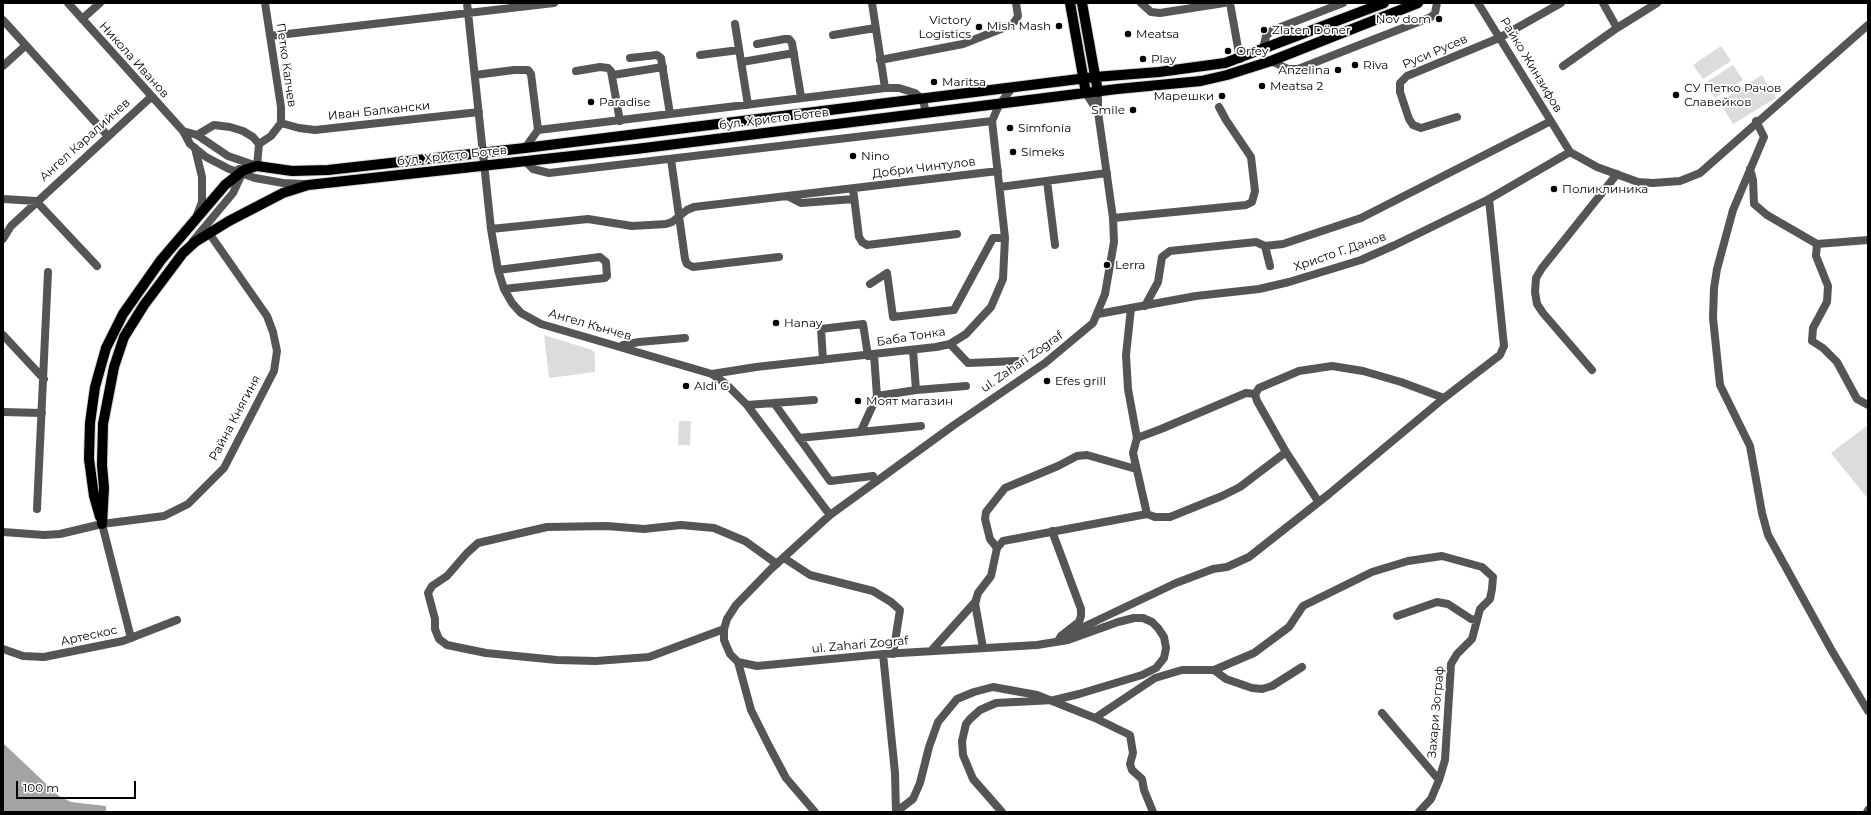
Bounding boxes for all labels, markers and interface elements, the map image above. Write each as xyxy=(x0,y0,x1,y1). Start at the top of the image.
place label: Nov dom xyxy=(1376,12,1431,26)
place label: Victory Logistics xyxy=(918,13,971,41)
marker: Nov dom xyxy=(1434,14,1444,24)
street label: Райко Жинзифов xyxy=(1497,15,1565,115)
street label: Никола Иванов xyxy=(96,19,172,101)
place label: Mish Mash xyxy=(987,19,1051,33)
marker: Mish Mash xyxy=(1054,21,1064,31)
street label: Петко Калчев xyxy=(273,22,299,108)
marker: Victory Logistics xyxy=(974,22,984,32)
place label: Zlaten Döner xyxy=(1272,23,1351,37)
marker: Zlaten Döner xyxy=(1259,25,1269,35)
place label: Meatsa xyxy=(1136,27,1179,41)
marker: Meatsa xyxy=(1123,29,1133,39)
street label: Руси Русев xyxy=(1400,32,1470,72)
place label: Orfey xyxy=(1236,44,1269,58)
marker: Orfey xyxy=(1223,46,1233,56)
place label: Play xyxy=(1151,52,1176,66)
marker: Play xyxy=(1138,54,1148,64)
place label: Riva xyxy=(1363,58,1388,72)
marker: Riva xyxy=(1350,60,1360,70)
place label: Anzelina xyxy=(1278,63,1330,77)
marker: Anzelina xyxy=(1333,65,1343,75)
place label: Maritsa xyxy=(942,75,986,89)
marker: Maritsa xyxy=(929,77,939,87)
place label: Meatsa 2 xyxy=(1270,79,1323,93)
marker: Meatsa 2 xyxy=(1257,81,1267,91)
place label: СУ Петко Рачов Славейков xyxy=(1684,81,1781,109)
place label: Марешки xyxy=(1153,89,1214,103)
marker: СУ Петко Рачов Славейков xyxy=(1671,90,1681,100)
marker: Марешки xyxy=(1217,91,1227,101)
place label: Paradise xyxy=(599,95,650,109)
street label: Ангел Каралийчев xyxy=(37,96,133,184)
marker: Paradise xyxy=(586,97,596,107)
street label: Иван Балкански xyxy=(327,98,431,124)
place label: Smile xyxy=(1091,103,1125,117)
street label: бул. Христо Ботев xyxy=(718,105,830,133)
marker: Smile xyxy=(1128,105,1138,115)
place label: Simfonia xyxy=(1018,121,1071,135)
marker: Simfonia xyxy=(1005,123,1015,133)
street label: бул. Христо Ботев xyxy=(396,143,508,169)
place label: Simeks xyxy=(1021,145,1064,159)
marker: Simeks xyxy=(1008,147,1018,157)
place label: Nino xyxy=(861,149,890,163)
marker: Nino xyxy=(848,151,858,161)
street label: Добри Чинтулов xyxy=(871,155,977,181)
place label: Поликлиника xyxy=(1562,182,1648,196)
marker: Поликлиника xyxy=(1549,184,1559,194)
street label: Христо Г. Данов xyxy=(1292,229,1388,275)
place label: Lerra xyxy=(1115,258,1145,272)
marker: Lerra xyxy=(1102,260,1112,270)
street label: Ангел Кънчев xyxy=(547,306,633,344)
place label: Hanay xyxy=(784,316,822,330)
marker: Hanay xyxy=(771,318,781,328)
street label: Баба Тонка xyxy=(875,324,947,350)
street label: ul. Zahari Zograf xyxy=(978,328,1066,396)
street label: Райна Княгиня xyxy=(206,373,264,463)
place label: Efes grill xyxy=(1055,374,1106,388)
marker: Efes grill xyxy=(1042,376,1052,386)
place label: Aldi G xyxy=(694,379,730,393)
marker: Aldi G xyxy=(681,381,691,391)
place label: Моят магазин xyxy=(866,394,953,408)
marker: Моят магазин xyxy=(853,396,863,406)
street label: Артескос xyxy=(59,623,119,649)
street label: ul. Zahari Zograf xyxy=(811,634,909,656)
street label: Захари Зограф xyxy=(1425,665,1447,759)
scale bar xyxy=(18,773,138,799)
text: 100 m xyxy=(23,780,59,795)

